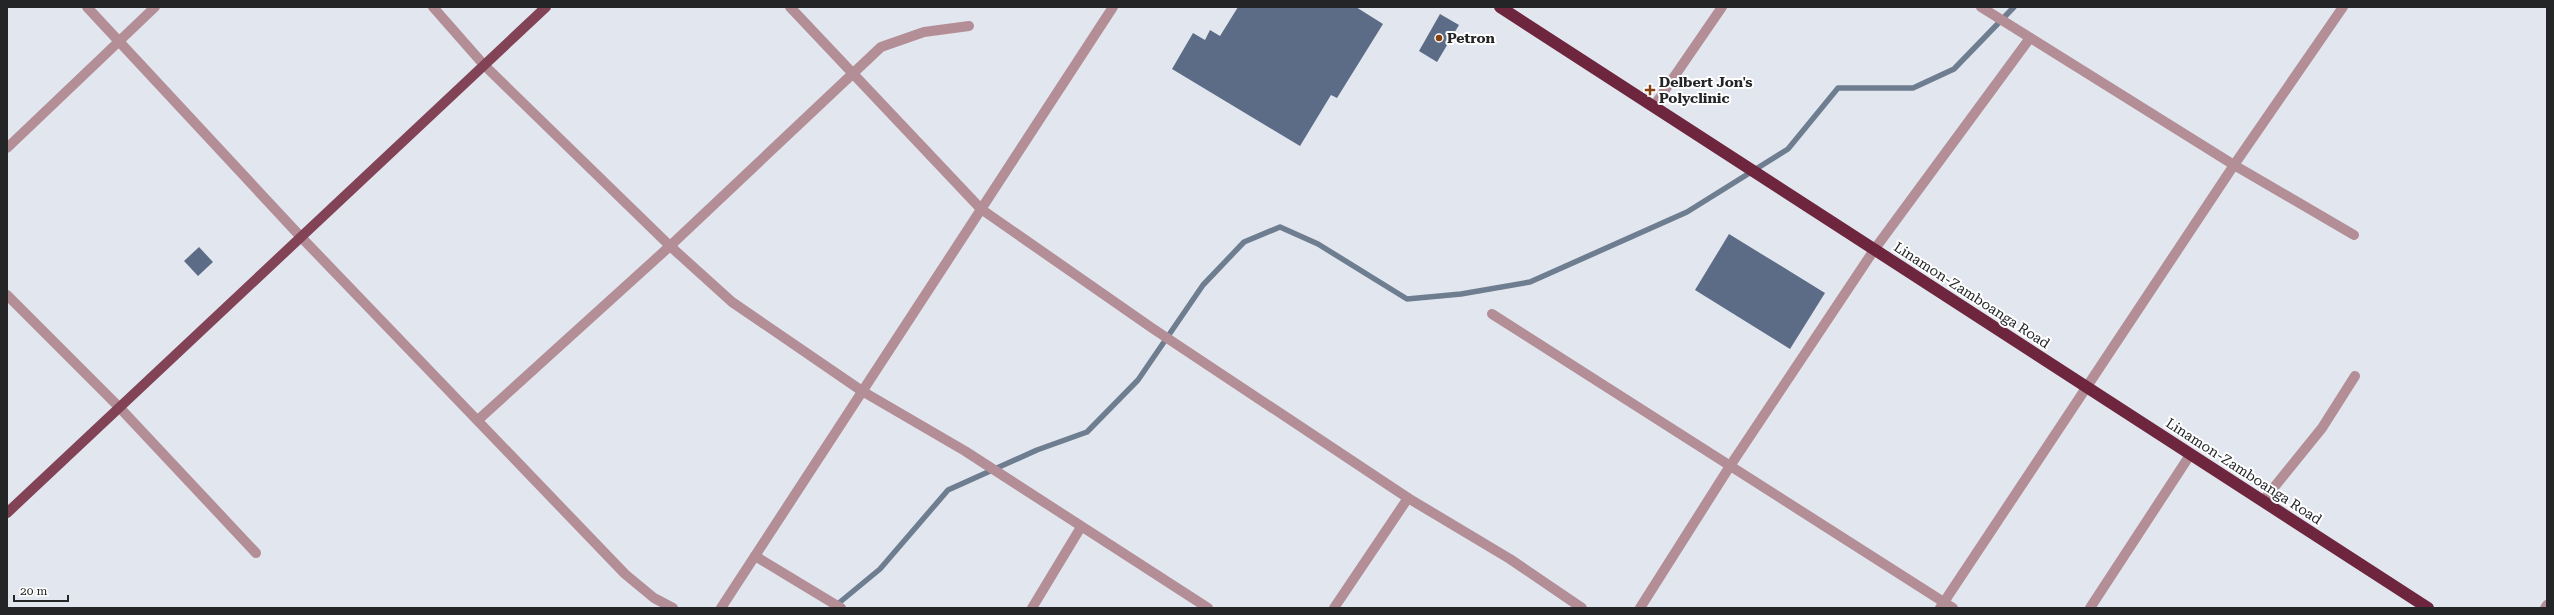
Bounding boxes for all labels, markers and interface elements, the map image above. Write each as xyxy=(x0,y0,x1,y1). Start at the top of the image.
place label: Petron xyxy=(1447,30,1496,46)
marker: Petron xyxy=(1434,33,1444,43)
place label: Delbert Jon's Polyclinic xyxy=(1659,74,1753,106)
marker: Delbert Jon's Polyclinic xyxy=(1644,84,1656,96)
street label: Linamon-Zamboanga Road xyxy=(1891,239,2053,351)
street label: Linamon-Zamboanga Road xyxy=(2163,415,2325,527)
scale bar xyxy=(14,577,68,603)
text: 20 m xyxy=(20,584,47,598)

